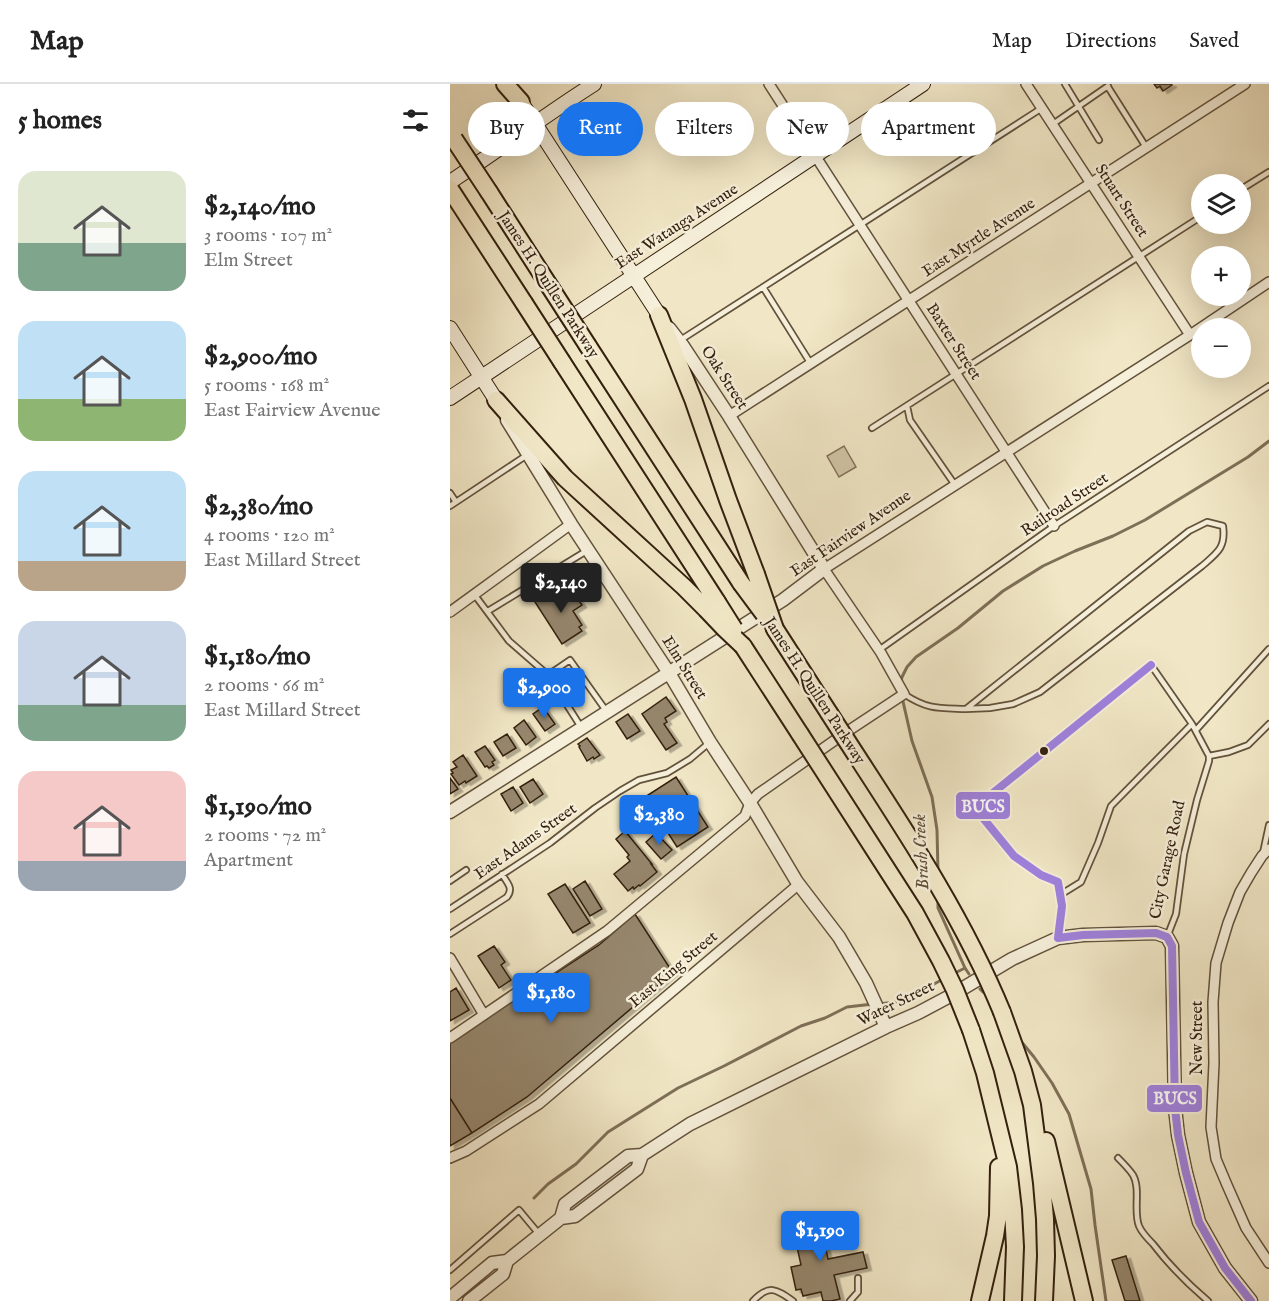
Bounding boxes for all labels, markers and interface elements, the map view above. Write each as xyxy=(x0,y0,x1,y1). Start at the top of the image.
text: Map xyxy=(30,24,84,59)
text: Map xyxy=(992,28,1032,55)
text: Directions xyxy=(1065,28,1156,55)
text: Saved xyxy=(1189,28,1239,55)
chip: Buy xyxy=(468,102,545,156)
chip: Rent xyxy=(557,102,643,156)
chip: Filters xyxy=(655,102,754,156)
chip: New xyxy=(766,102,849,156)
chip: Apartment xyxy=(861,102,996,156)
text: 5 homes xyxy=(18,104,102,137)
icon: filters xyxy=(399,104,432,137)
street label: Stuart Street xyxy=(1090,161,1152,242)
map controls xyxy=(1191,174,1251,378)
button: layers xyxy=(1191,174,1251,234)
street label: East Watauga Avenue xyxy=(612,180,742,274)
text: $2,140/mo xyxy=(204,190,316,223)
street label: East Myrtle Avenue xyxy=(919,194,1039,282)
icon: home xyxy=(66,195,138,267)
street label: James H. Quillen Parkway xyxy=(492,206,603,363)
text: 3 rooms · 107 m² xyxy=(204,223,332,248)
button: + xyxy=(1191,246,1251,306)
text: Elm Street xyxy=(204,248,293,273)
street label: Baxter Street xyxy=(921,300,985,384)
button: − xyxy=(1191,318,1251,378)
text: $2,900/mo xyxy=(204,340,317,373)
street label: Oak Street xyxy=(696,342,752,414)
icon: home xyxy=(66,345,138,417)
text: 5 rooms · 168 m² xyxy=(204,373,329,398)
text: East Fairview Avenue xyxy=(204,398,380,423)
street label: Railroad Street xyxy=(1018,468,1113,541)
street label: East Fairview Avenue xyxy=(787,486,915,582)
text: $2,380/mo xyxy=(204,490,313,523)
icon: home xyxy=(66,495,138,567)
text: 4 rooms · 120 m² xyxy=(204,523,335,548)
text: East Millard Street xyxy=(204,548,361,573)
pin: $2,140 xyxy=(512,563,610,614)
text: $2,140 xyxy=(535,570,587,595)
street label: James H. Quillen Parkway xyxy=(758,612,869,769)
street label: Elm Street xyxy=(657,633,712,704)
text: $1,180/mo xyxy=(204,640,311,673)
icon: home xyxy=(66,645,138,717)
pin: $2,900 xyxy=(495,668,593,719)
text: 2 rooms · 66 m² xyxy=(204,673,325,698)
text: $2,900 xyxy=(517,675,571,700)
text: East Millard Street xyxy=(204,698,361,723)
unlabelled marker xyxy=(1038,745,1050,757)
text: $1,190/mo xyxy=(204,790,312,823)
line badge: BUCS xyxy=(955,791,1011,820)
icon: home xyxy=(66,795,138,867)
pin: $2,380 xyxy=(610,795,708,846)
text: BUCS xyxy=(961,798,1005,818)
street label: City Garage Road xyxy=(1146,798,1190,921)
street label: East Adams Street xyxy=(471,799,581,885)
text: $2,380 xyxy=(634,802,684,827)
water label: Brush Creek xyxy=(909,813,935,891)
text: 2 rooms · 72 m² xyxy=(204,823,326,848)
text: Apartment xyxy=(204,848,293,873)
street label: East King Street xyxy=(626,927,723,1013)
pin: $1,180 xyxy=(502,973,600,1024)
street label: Water Street xyxy=(854,977,938,1031)
text: $1,180 xyxy=(527,980,575,1005)
street label: New Street xyxy=(1188,1000,1208,1075)
line badge: BUCS xyxy=(1146,1084,1203,1113)
text: BUCS xyxy=(1153,1090,1197,1110)
pin: $1,190 xyxy=(771,1211,869,1262)
text: $1,190 xyxy=(795,1218,845,1243)

